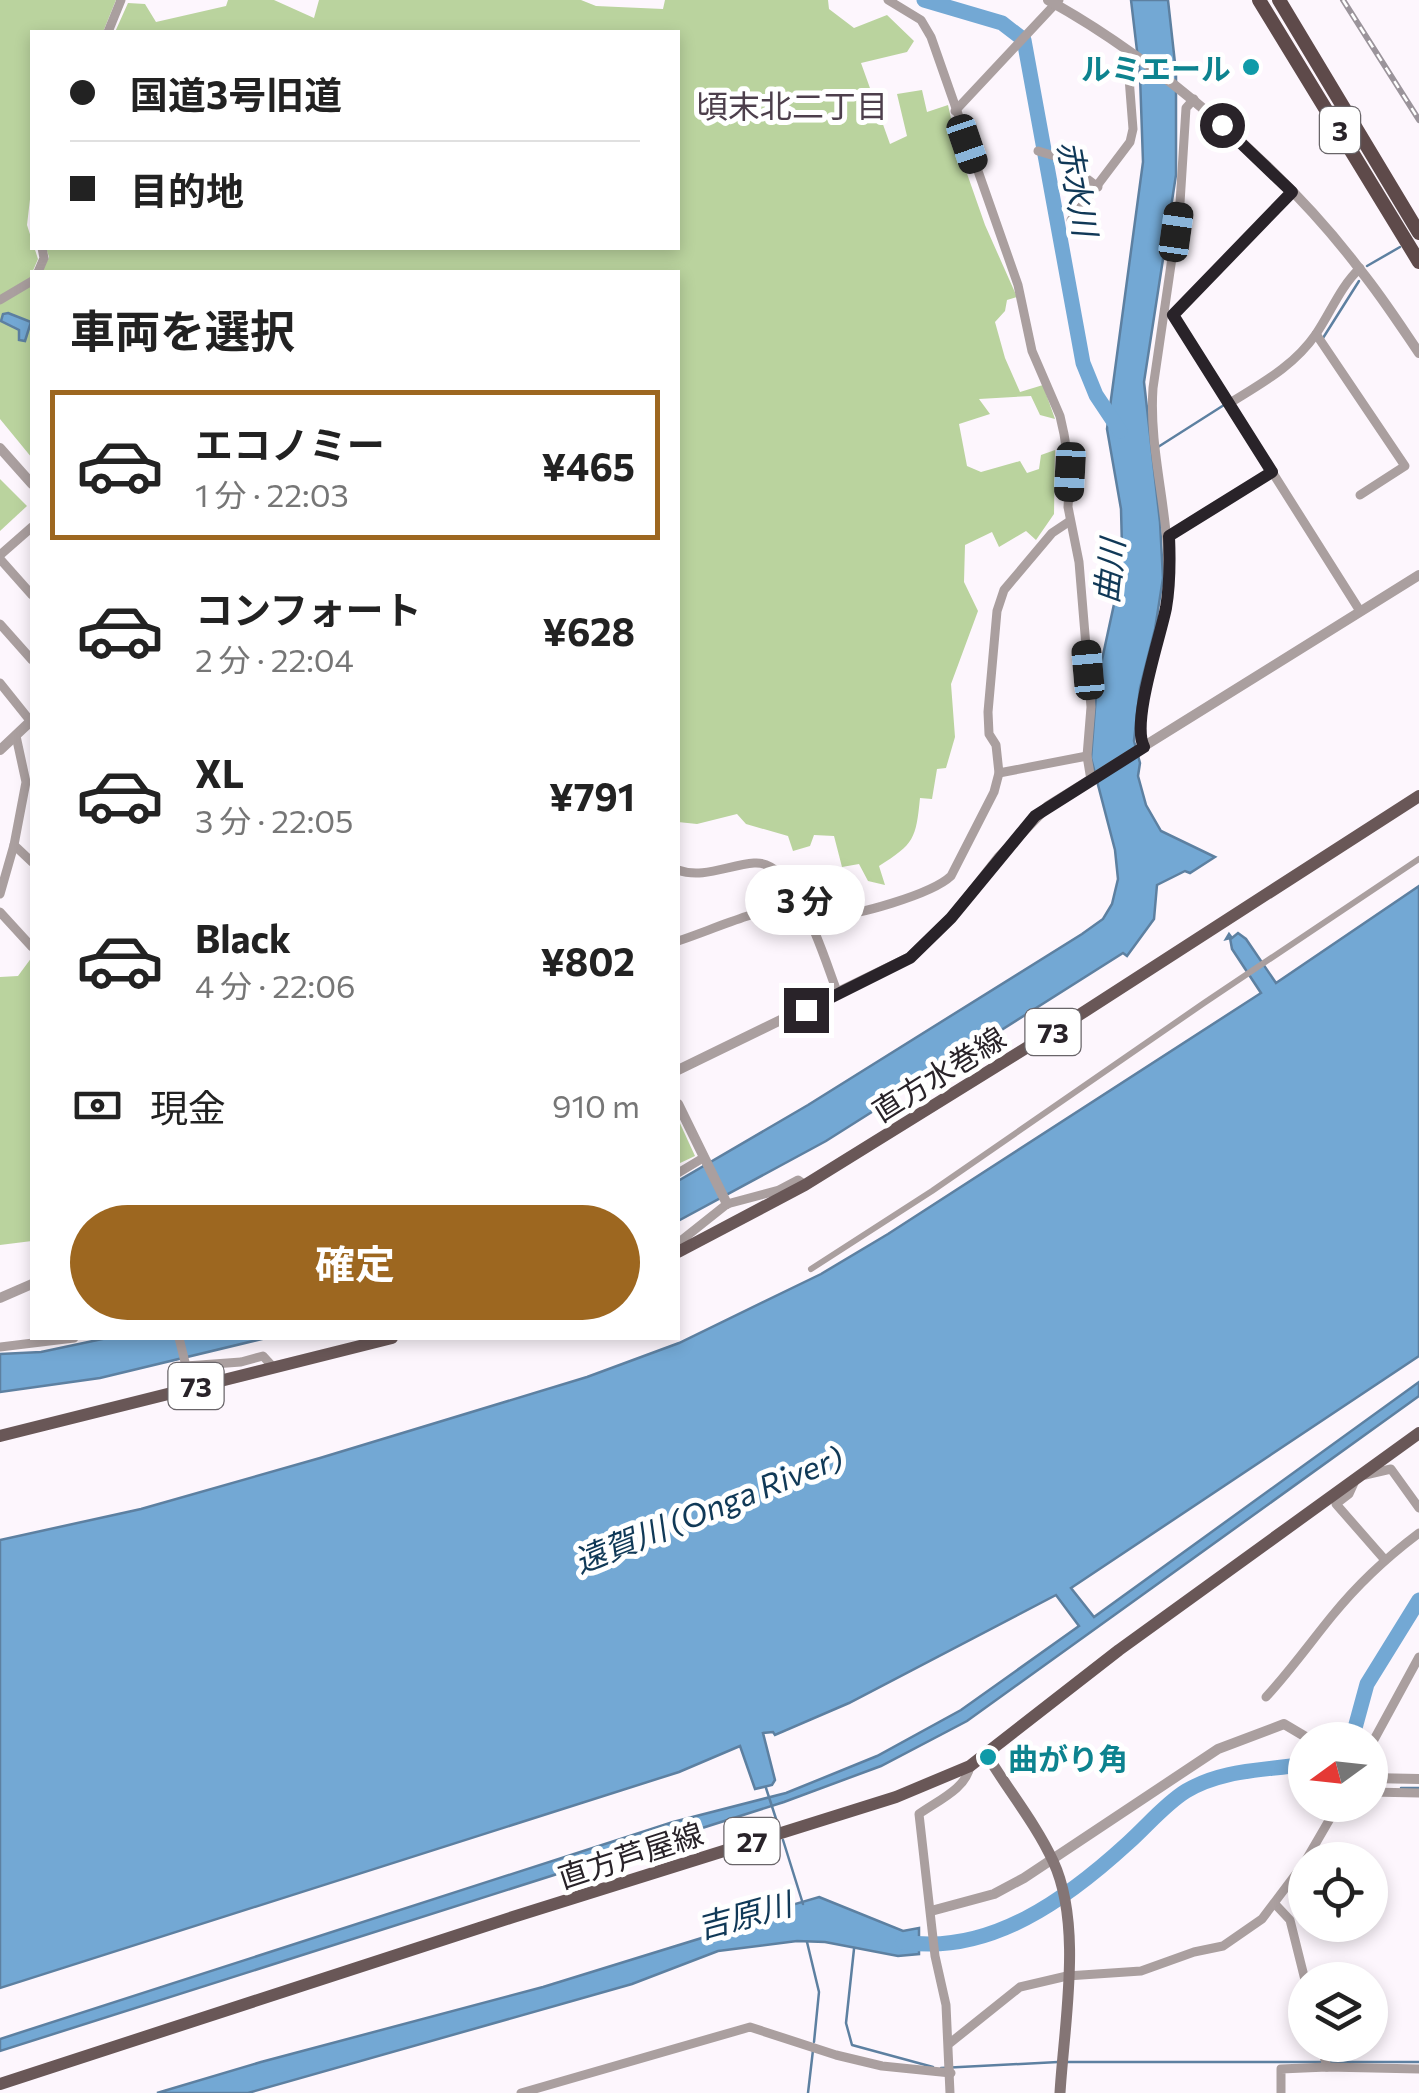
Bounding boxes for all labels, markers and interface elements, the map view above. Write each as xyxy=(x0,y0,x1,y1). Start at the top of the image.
place label: ルミエール xyxy=(1081,49,1231,86)
marker: ルミエール xyxy=(1240,56,1262,78)
text: 国道3号旧道 xyxy=(130,70,342,117)
district label: 頃末北二丁目 xyxy=(696,85,888,125)
route start xyxy=(1200,103,1245,148)
road number: 3 xyxy=(1320,107,1360,153)
car xyxy=(943,111,991,177)
water label: 赤水川 xyxy=(1051,137,1108,242)
text: 目的地 xyxy=(130,166,244,213)
car xyxy=(1157,200,1195,264)
text: 車両を選択 xyxy=(70,302,295,357)
icon: car xyxy=(75,420,165,510)
text: エコノミー xyxy=(195,420,385,467)
car xyxy=(1053,441,1087,503)
text: ¥465 xyxy=(541,442,635,489)
text: 1 分 · 22:03 xyxy=(195,474,349,514)
water label: 曲川 xyxy=(1085,534,1132,605)
icon: car xyxy=(75,585,165,675)
text: コンフォート xyxy=(195,585,422,632)
text: ¥628 xyxy=(543,607,635,654)
text: 2 分 · 22:04 xyxy=(195,639,354,679)
car xyxy=(1070,639,1106,701)
text: XL xyxy=(195,749,244,796)
icon: car xyxy=(75,750,165,840)
text: ¥791 xyxy=(549,772,635,819)
text: 3 分 · 22:05 xyxy=(195,800,354,840)
callout: 3 分 xyxy=(746,865,866,935)
text: 3 分 xyxy=(777,880,833,920)
text: Black xyxy=(195,914,291,961)
icon: car xyxy=(75,915,165,1005)
text: ¥802 xyxy=(541,937,635,984)
text: 4 分 · 22:06 xyxy=(195,965,355,1005)
route end xyxy=(784,988,829,1033)
road number: 73 xyxy=(1026,1009,1080,1055)
street label: 直方水巻線 xyxy=(865,1018,1011,1128)
icon: cash xyxy=(70,1078,125,1133)
text: 現金 xyxy=(150,1083,226,1130)
text: 910 m xyxy=(552,1085,640,1125)
button: 確定 xyxy=(70,1205,640,1320)
road number: 73 xyxy=(168,1363,224,1409)
water label: 遠賀川 (Onga River) xyxy=(568,1436,848,1580)
north arrow xyxy=(1288,1722,1388,1822)
map controls xyxy=(1288,1722,1388,2062)
place label: 曲がり角 xyxy=(1008,1739,1128,1776)
marker: 曲がり角 xyxy=(977,1746,999,1768)
street label: 直方芦屋線 xyxy=(553,1813,707,1895)
road number: 27 xyxy=(724,1818,780,1864)
button: locate xyxy=(1288,1842,1388,1942)
water label: 吉原川 xyxy=(692,1881,798,1946)
button: layers xyxy=(1288,1962,1388,2062)

